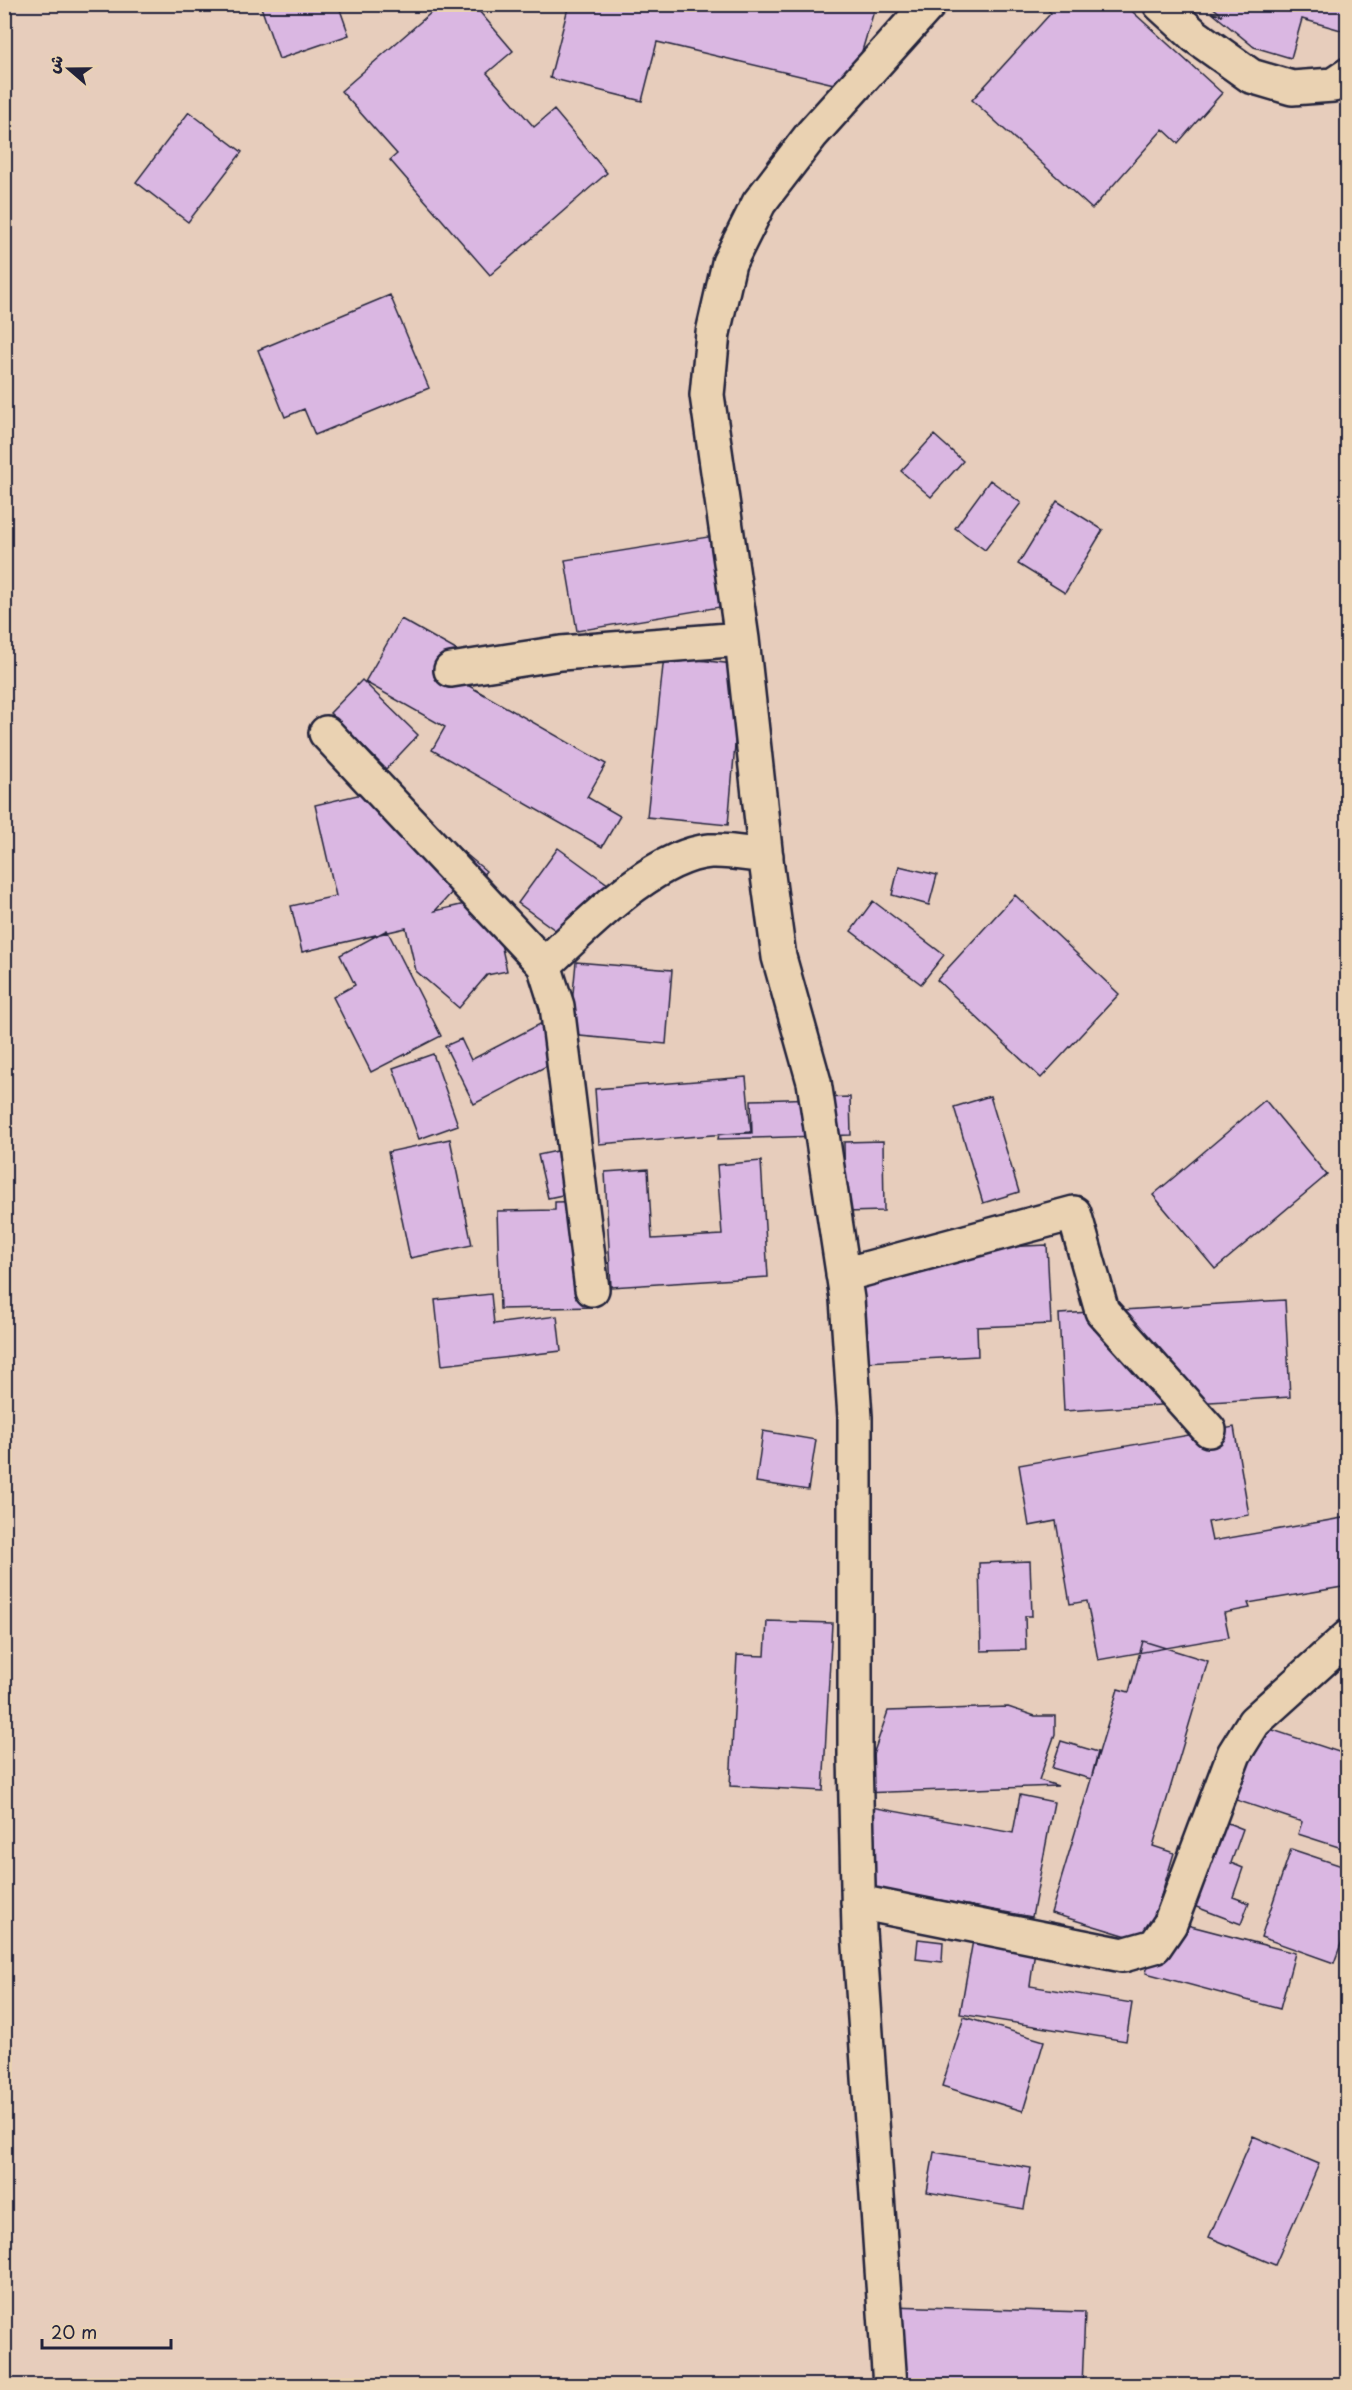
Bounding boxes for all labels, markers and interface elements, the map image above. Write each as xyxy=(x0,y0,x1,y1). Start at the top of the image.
north arrow xyxy=(39,39,99,99)
text: ش xyxy=(40,51,68,76)
scale bar xyxy=(42,2312,171,2350)
text: 20 m xyxy=(51,2318,97,2345)

